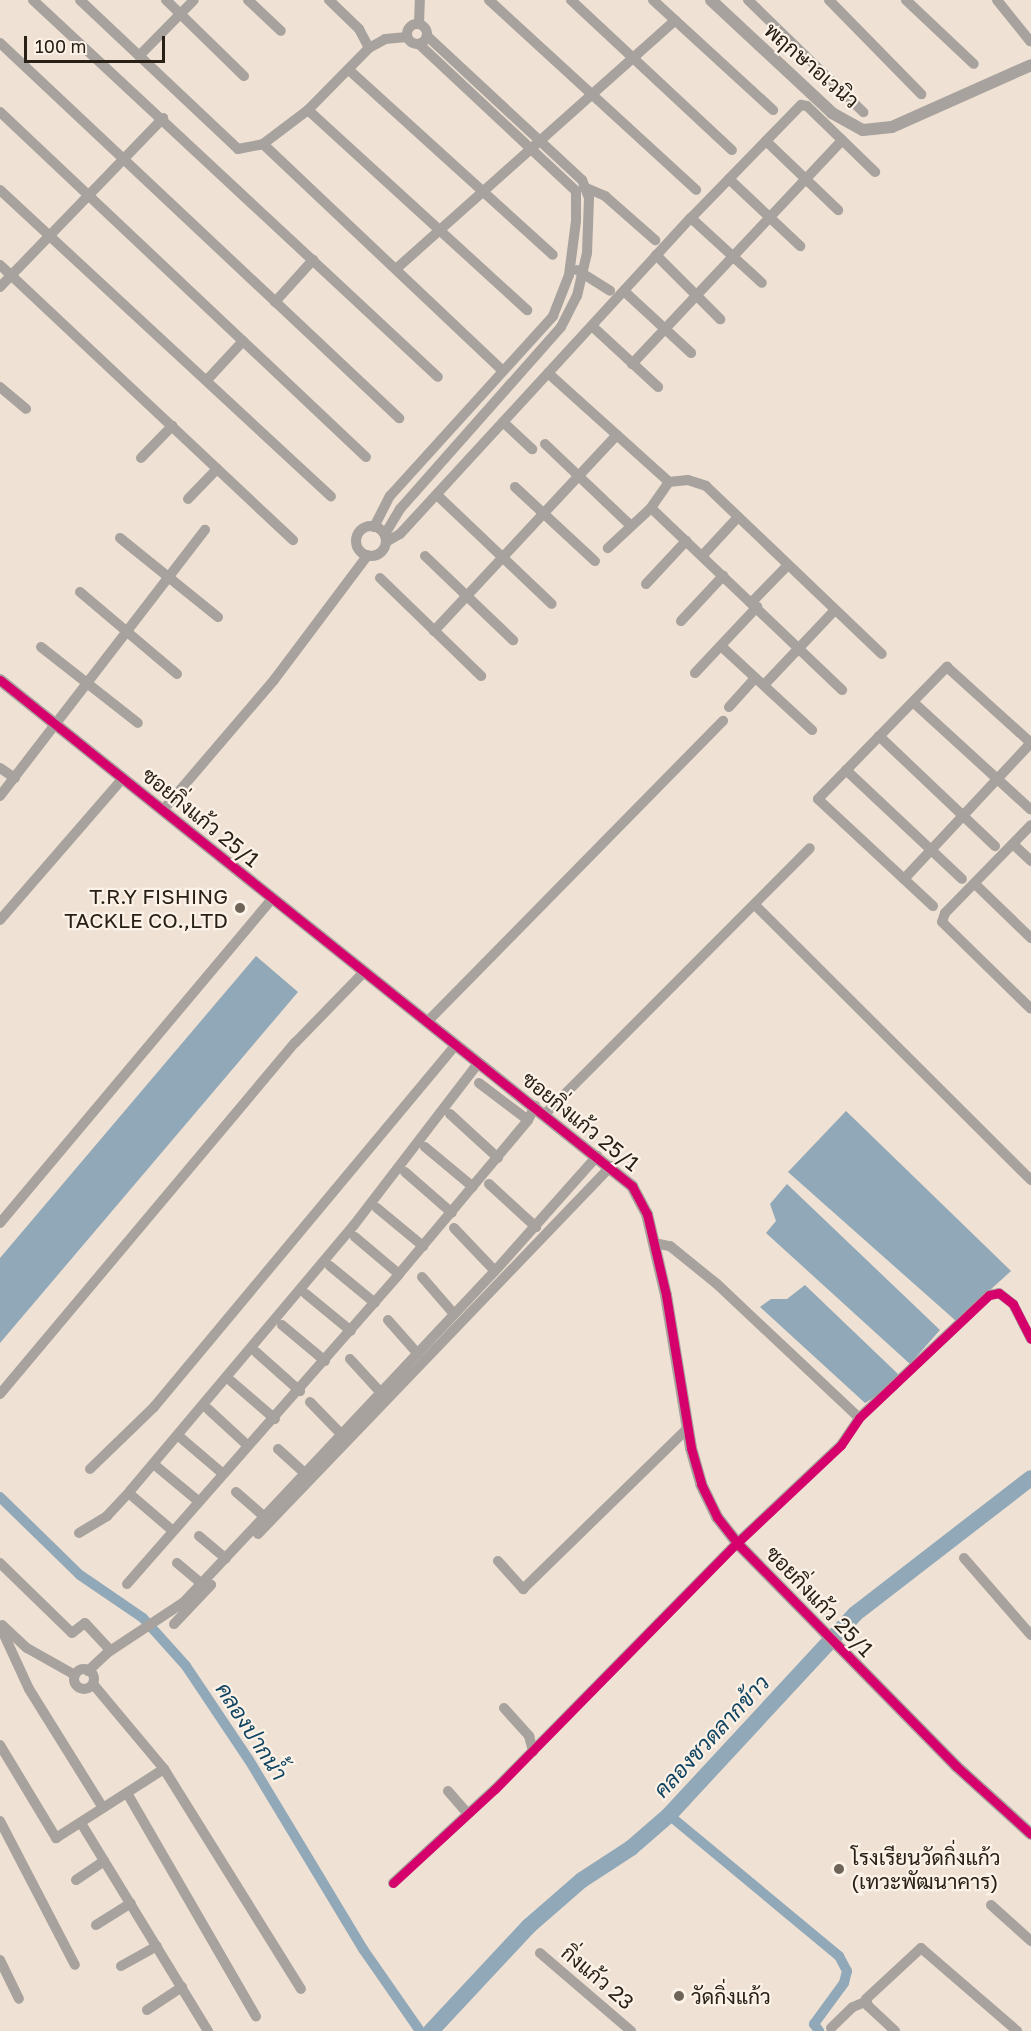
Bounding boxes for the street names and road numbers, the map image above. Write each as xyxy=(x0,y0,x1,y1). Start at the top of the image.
street label: พฤกษาอเวนิว xyxy=(759,17,865,113)
street label: ซอยกิ่งแก้ว 25/1 xyxy=(137,762,265,872)
street label: ซอยกิ่งแก้ว 25/1 xyxy=(517,1066,645,1176)
street label: ซอยกิ่งแก้ว 25/1 xyxy=(761,1541,879,1661)
street label: กิ่งแก้ว 23 xyxy=(557,1940,639,2014)

